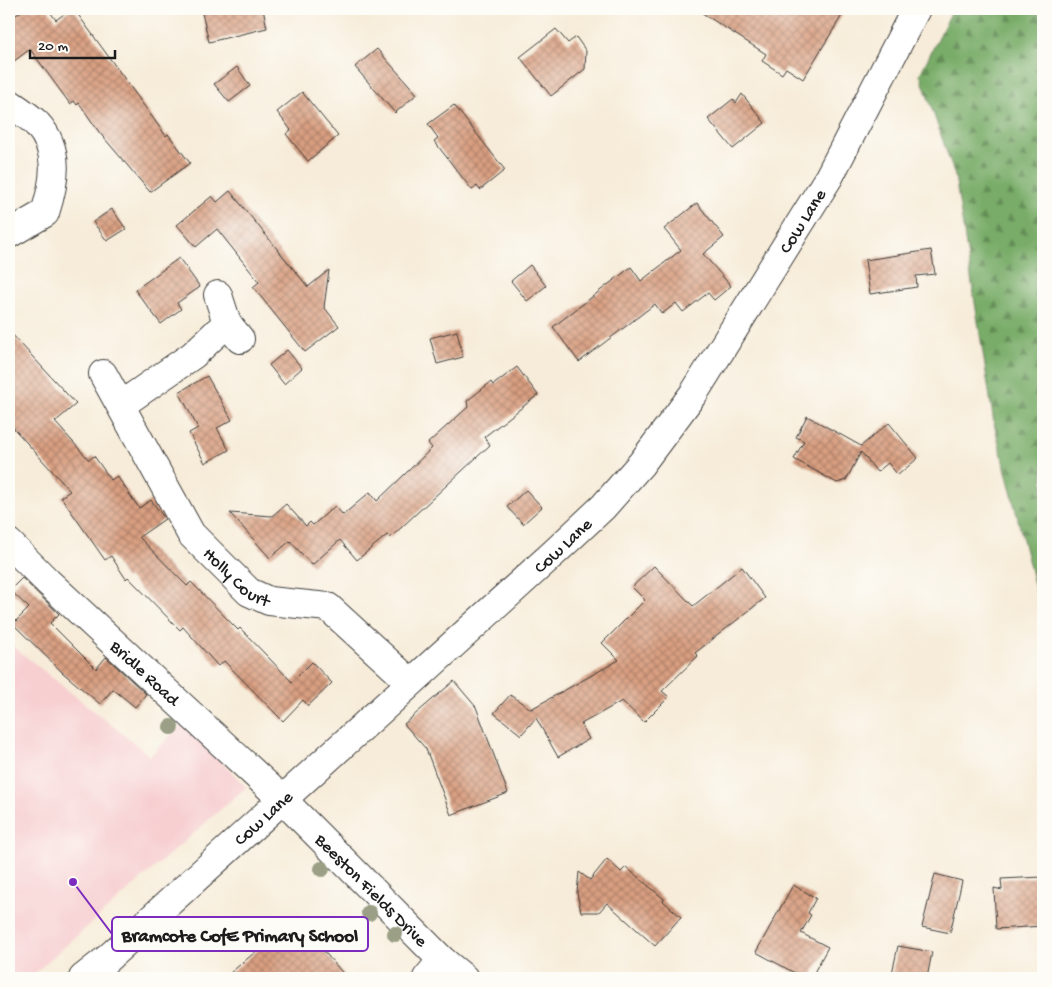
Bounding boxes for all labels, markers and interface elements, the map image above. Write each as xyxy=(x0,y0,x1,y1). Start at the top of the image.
scale bar xyxy=(30,28,115,60)
text: 20 m xyxy=(38,38,68,56)
street label: Cow Lane xyxy=(776,185,832,258)
street label: Cow Lane xyxy=(531,514,598,579)
street label: Holly Court xyxy=(198,544,274,614)
street label: Bridle Road xyxy=(104,636,184,712)
street label: Cow Lane xyxy=(231,787,299,851)
street label: Beeston Fields Drive xyxy=(309,830,431,953)
callout: Bramcote CofE Primary School xyxy=(112,917,368,951)
text: Bramcote CofE Primary School xyxy=(121,926,358,949)

